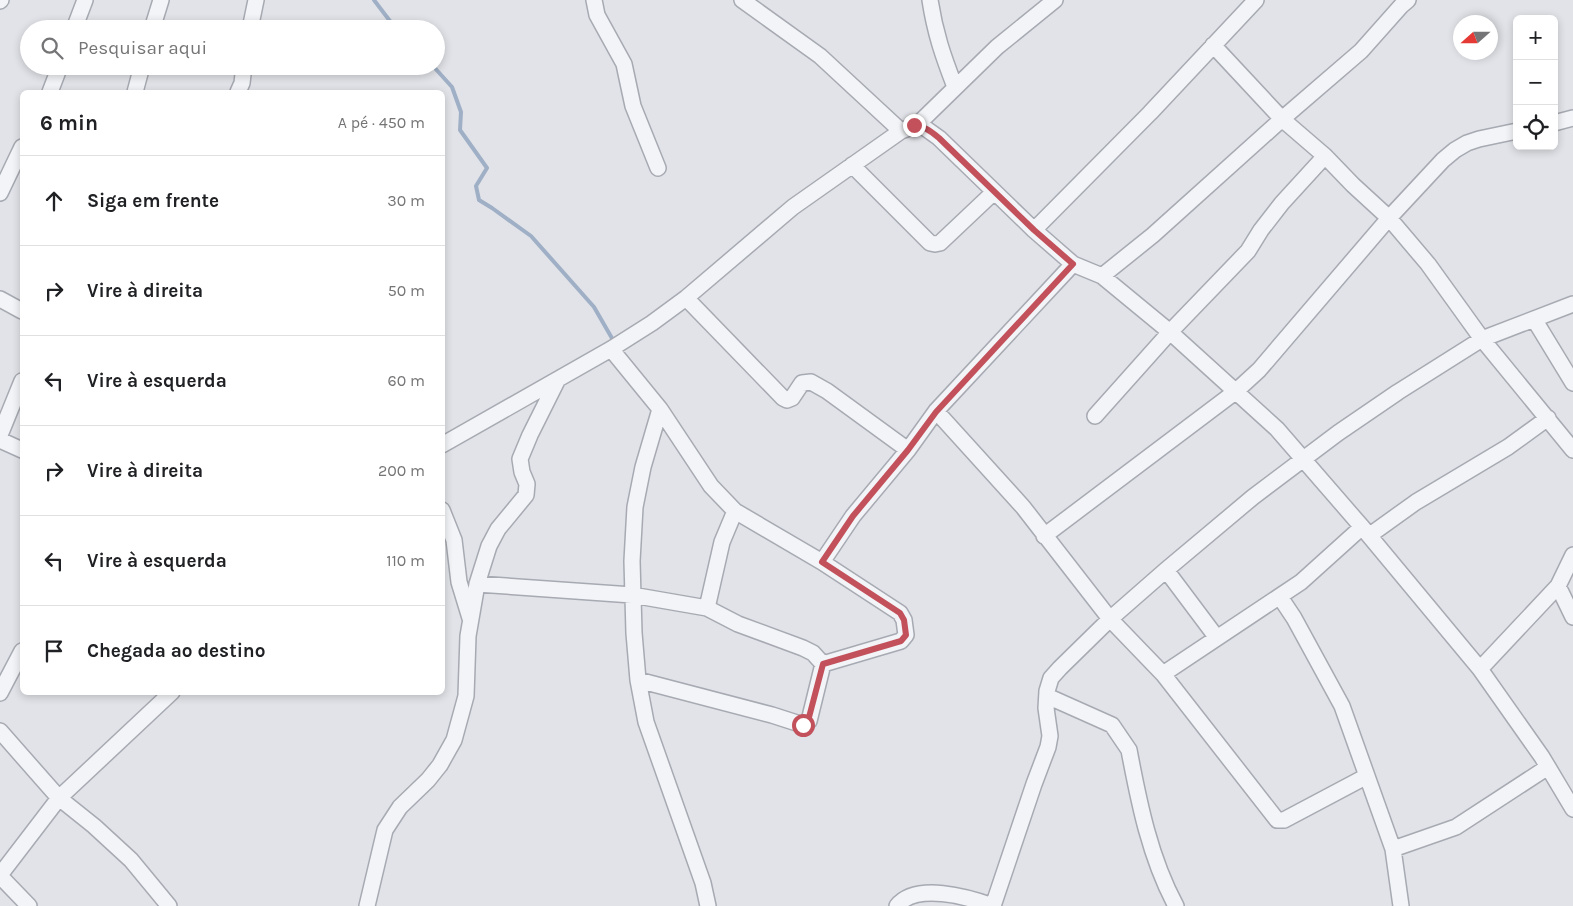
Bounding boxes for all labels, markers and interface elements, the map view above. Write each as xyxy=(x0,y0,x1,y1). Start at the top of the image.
north arrow xyxy=(1453,15,1498,60)
map controls xyxy=(1513,15,1558,150)
button: + xyxy=(1513,15,1558,60)
search box xyxy=(20,20,445,75)
icon: search xyxy=(38,34,66,62)
text: Pesquisar aqui xyxy=(78,37,207,59)
button: − xyxy=(1513,60,1558,105)
button: locate xyxy=(1513,105,1558,150)
text: 6 min xyxy=(40,111,98,135)
text: A pé · 450 m xyxy=(338,113,425,132)
route end xyxy=(903,114,926,137)
icon: ahead xyxy=(40,187,68,215)
text: Siga em frente xyxy=(87,190,219,212)
text: 30 m xyxy=(387,191,425,210)
icon: right xyxy=(40,277,68,305)
text: Vire à direita xyxy=(87,280,203,302)
text: 50 m xyxy=(388,281,425,300)
icon: left xyxy=(40,367,68,395)
text: Vire à esquerda xyxy=(87,370,227,392)
text: 60 m xyxy=(388,371,425,390)
icon: right xyxy=(40,457,68,485)
text: Vire à direita xyxy=(87,460,203,482)
text: 200 m xyxy=(378,461,425,480)
icon: left xyxy=(40,547,68,575)
text: Vire à esquerda xyxy=(87,550,227,572)
text: 110 m xyxy=(386,551,425,570)
icon: arrive xyxy=(40,637,68,665)
text: Chegada ao destino xyxy=(87,640,265,662)
route start xyxy=(792,714,815,737)

